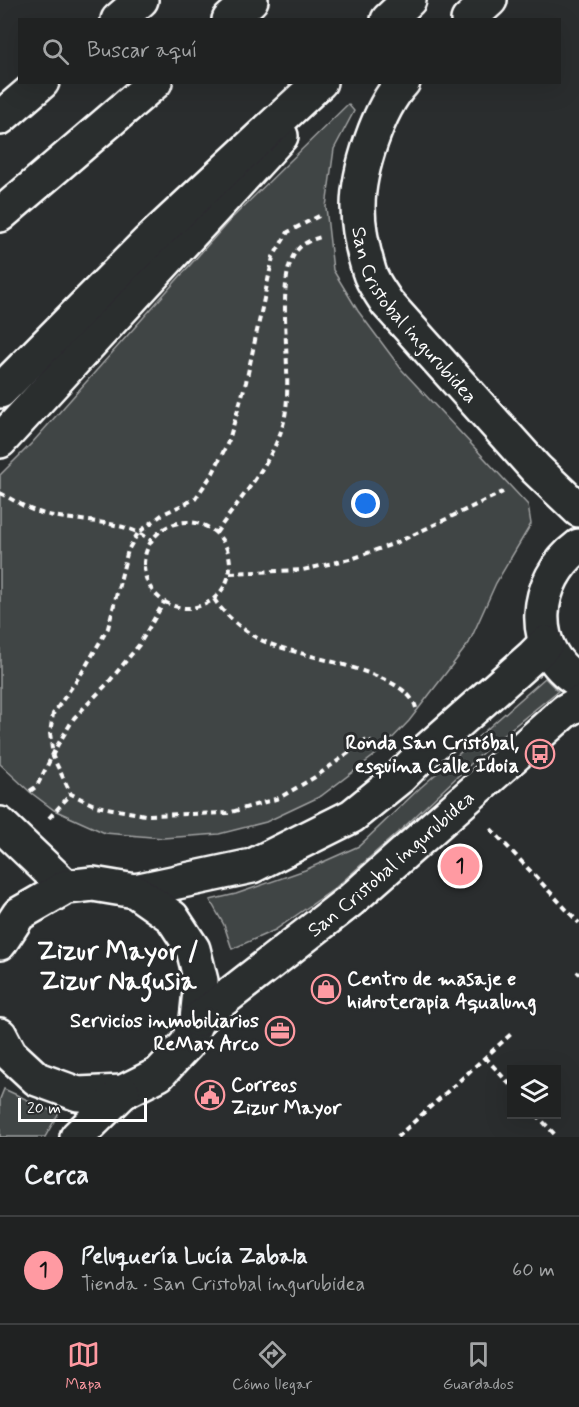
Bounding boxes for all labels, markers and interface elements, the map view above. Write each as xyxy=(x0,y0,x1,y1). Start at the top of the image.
search box xyxy=(18,18,561,84)
icon: search xyxy=(39,35,72,68)
text: Buscar aquí xyxy=(87,37,198,65)
street label: San Cristobal ingurubidea xyxy=(344,225,483,410)
your location xyxy=(351,489,380,518)
place label: Ronda San Cristóbal, esquina Calle Idoia xyxy=(345,730,520,780)
bus stop icon: Ronda San Cristóbal, esquina Calle Idoia xyxy=(524,738,556,770)
street label: San Cristobal ingurubidea xyxy=(302,785,481,944)
pin: 1 xyxy=(440,844,480,888)
district label: Zizur Mayor / Zizur Nagusia xyxy=(37,935,199,1002)
place label: Centro de masaje e hidroterapia Aqualung xyxy=(347,966,537,1016)
shop icon: Centro de masaje e hidroterapia Aqualung xyxy=(310,973,342,1005)
place label: Servicios inmobiliarios ReMax Arco xyxy=(70,1008,259,1058)
office icon: Servicios inmobiliarios ReMax Arco xyxy=(264,1015,296,1047)
map controls xyxy=(507,1065,561,1119)
button: layers xyxy=(507,1065,561,1119)
place label: Correos Zizur Mayor xyxy=(231,1072,342,1122)
public building icon: Correos Zizur Mayor xyxy=(194,1079,226,1111)
scale bar xyxy=(18,1095,147,1122)
text: 20 m xyxy=(27,1098,61,1119)
text: Cerca xyxy=(24,1159,89,1193)
text: Peluquería Lucía Zabala xyxy=(81,1243,308,1271)
text: 1 xyxy=(39,1257,48,1284)
text: 60 m xyxy=(512,1257,555,1284)
text: Tienda · San Cristobal ingurubidea xyxy=(81,1271,365,1298)
tab: Mapa xyxy=(65,1338,102,1395)
tab: Cómo llegar xyxy=(232,1338,312,1395)
tab: Guardados xyxy=(443,1338,514,1395)

